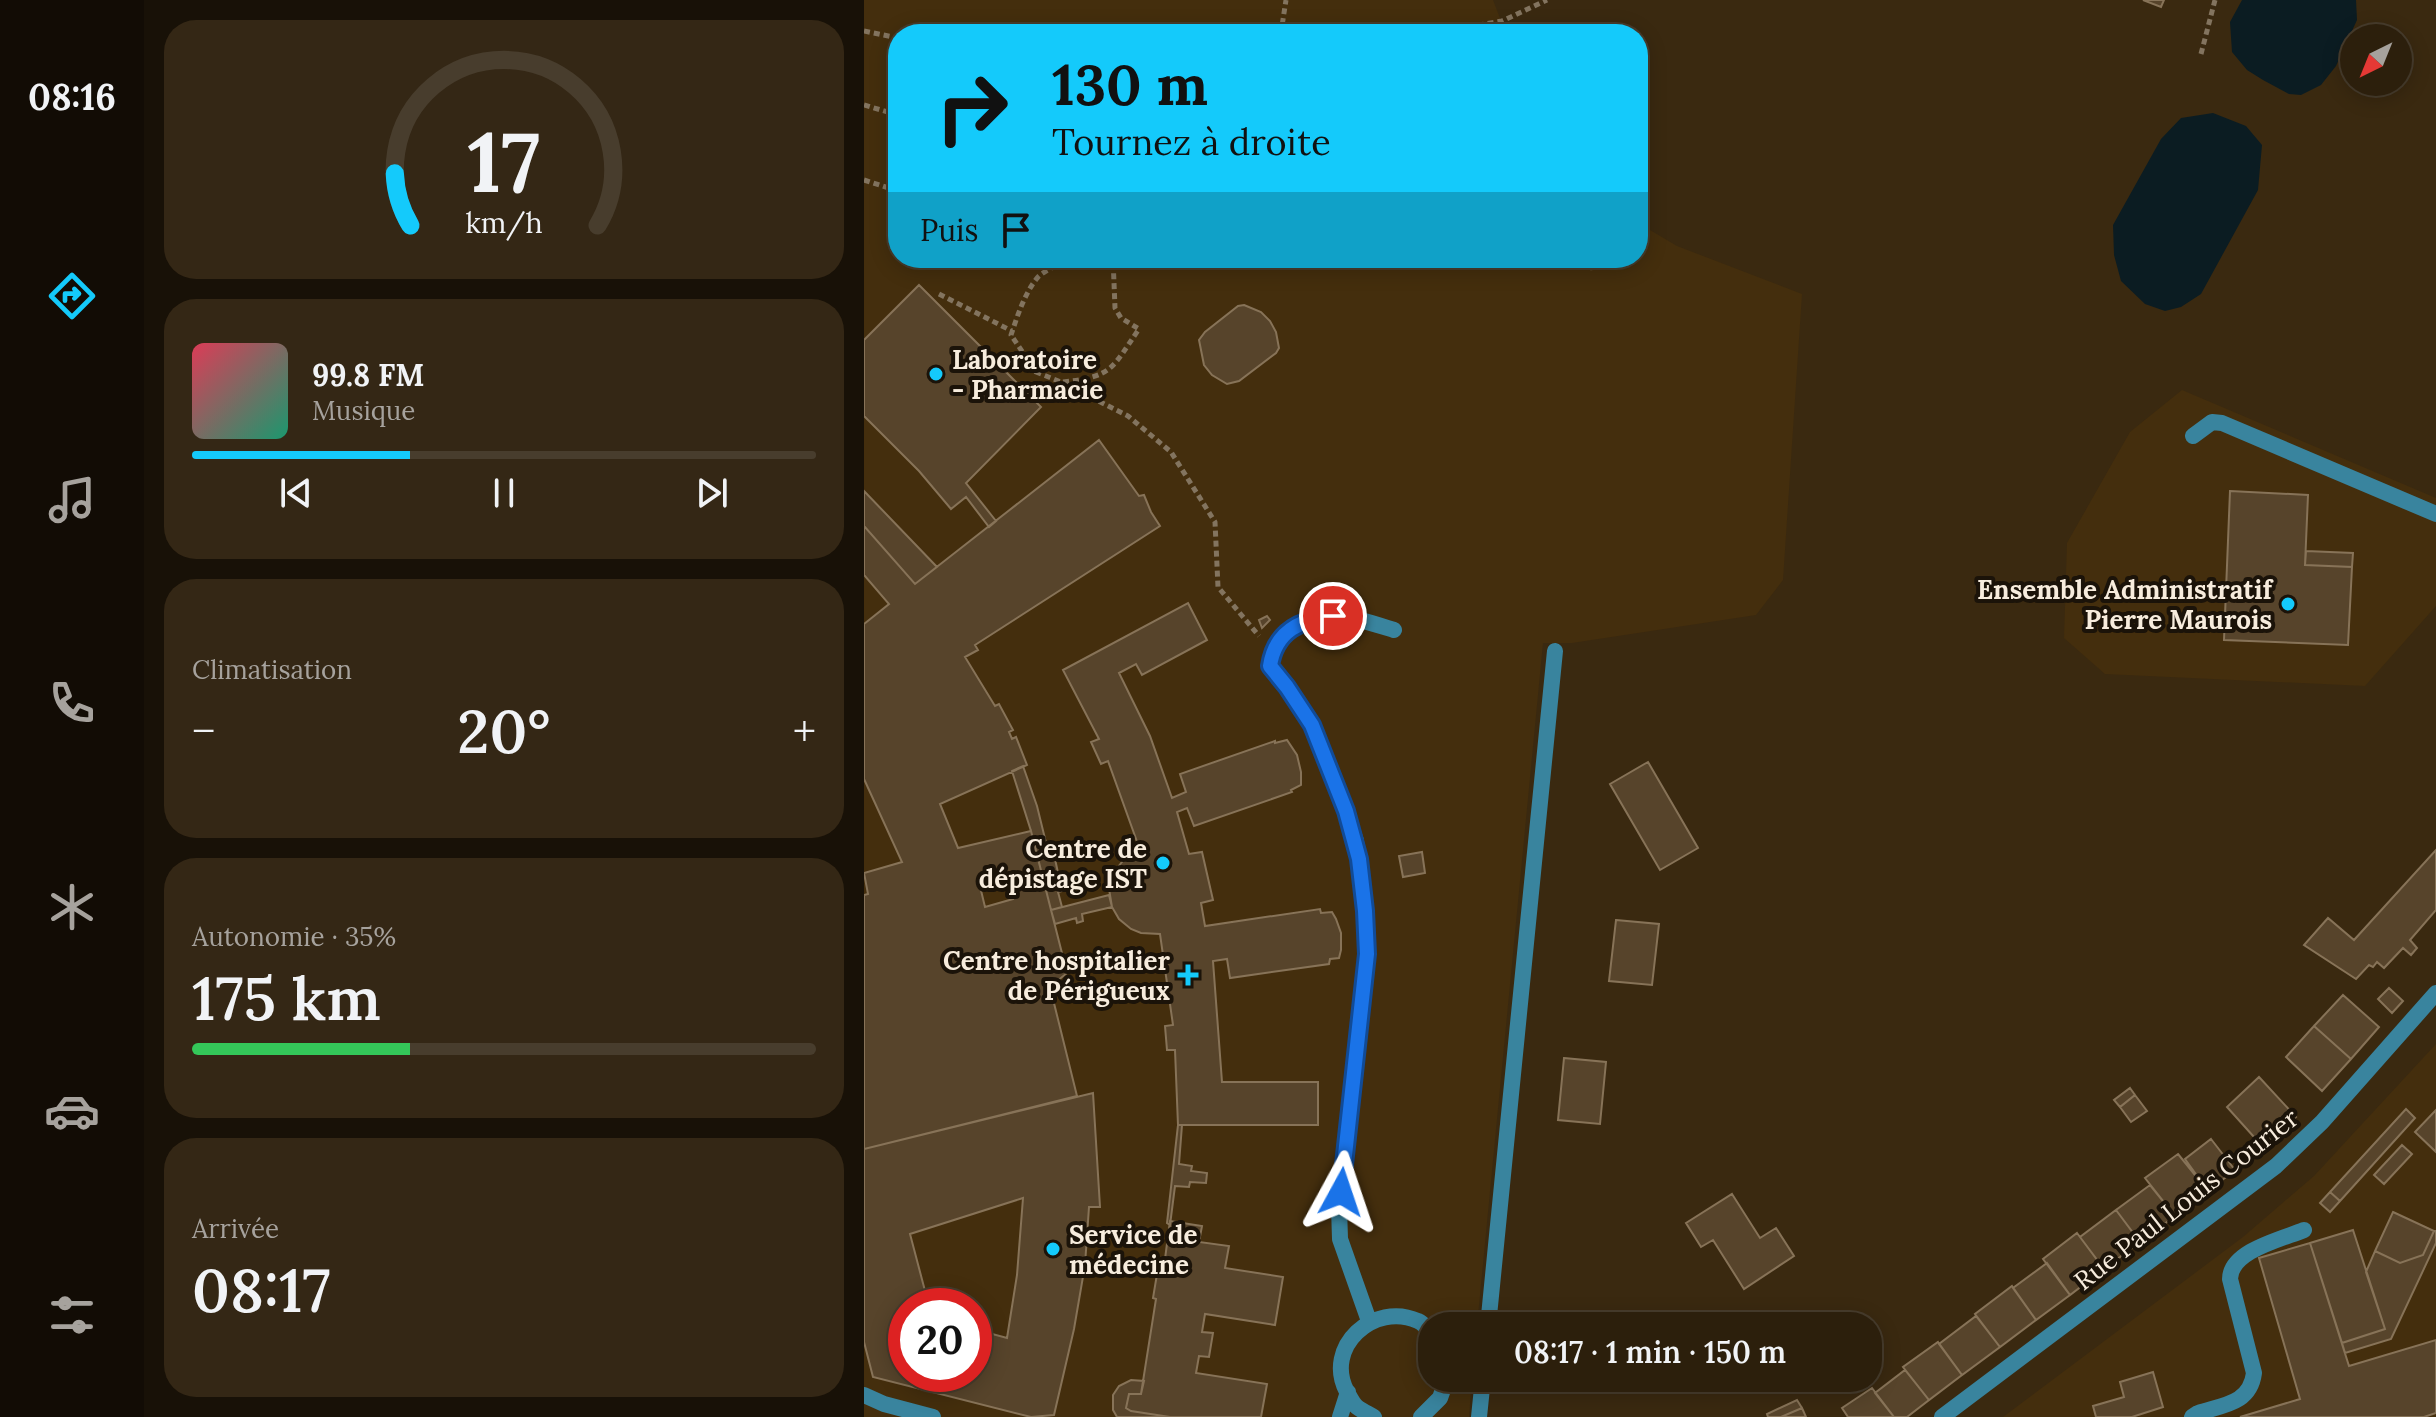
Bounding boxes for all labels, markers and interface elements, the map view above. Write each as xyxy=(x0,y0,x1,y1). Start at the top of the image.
north arrow xyxy=(2340,24,2412,96)
map controls xyxy=(2340,24,2412,96)
text: 130 m xyxy=(1052,49,1208,120)
icon: right xyxy=(920,56,1024,160)
text: 08:16 xyxy=(28,74,116,120)
text: 17 xyxy=(468,107,540,214)
text: Tournez à droite xyxy=(1052,119,1331,165)
text: km/h xyxy=(465,204,543,241)
icon: arrive xyxy=(994,208,1038,252)
text: Puis xyxy=(920,211,978,249)
icon: directions xyxy=(44,268,100,324)
place label: Laboratoire - Pharmacie xyxy=(952,343,1103,406)
text: 99.8 FM xyxy=(312,356,424,394)
marker: Laboratoire - Pharmacie xyxy=(927,365,945,383)
text: Musique xyxy=(312,394,415,427)
icon: previous xyxy=(274,471,318,515)
icon: pause xyxy=(482,471,526,515)
icon: next xyxy=(690,471,734,515)
icon: music xyxy=(44,472,100,528)
place label: Ensemble Administratif Pierre Maurois xyxy=(1977,573,2274,636)
pin xyxy=(1299,582,1367,650)
icon: arrive xyxy=(1311,594,1355,638)
marker: Ensemble Administratif Pierre Maurois xyxy=(2279,595,2297,613)
text: Climatisation xyxy=(192,653,352,686)
icon: phone xyxy=(44,675,100,731)
text: 20° xyxy=(457,693,551,769)
text: − xyxy=(192,703,215,759)
text: + xyxy=(793,703,816,759)
place label: Centre de dépistage IST xyxy=(979,832,1147,895)
marker: Centre de dépistage IST xyxy=(1154,854,1172,872)
icon: climate xyxy=(44,879,100,935)
text: Autonomie · 35% xyxy=(192,920,396,953)
place label: Centre hospitalier de Périgueux xyxy=(943,944,1171,1007)
text: 175 km xyxy=(192,960,381,1036)
marker: Centre hospitalier de Périgueux xyxy=(1177,964,1199,986)
icon: car xyxy=(44,1083,100,1139)
street label: Rue Paul Louis Courier xyxy=(2067,1101,2305,1297)
position arrow xyxy=(1299,1150,1383,1234)
text: Arrivée xyxy=(192,1212,279,1245)
place label: Service de médecine xyxy=(1069,1218,1198,1281)
marker: Service de médecine xyxy=(1044,1240,1062,1258)
text: 08:17 xyxy=(192,1252,330,1328)
icon: filters xyxy=(44,1287,100,1343)
speed limit sign: 20 xyxy=(888,1288,992,1392)
text: 08:17 · 1 min · 150 m xyxy=(1514,1333,1786,1371)

